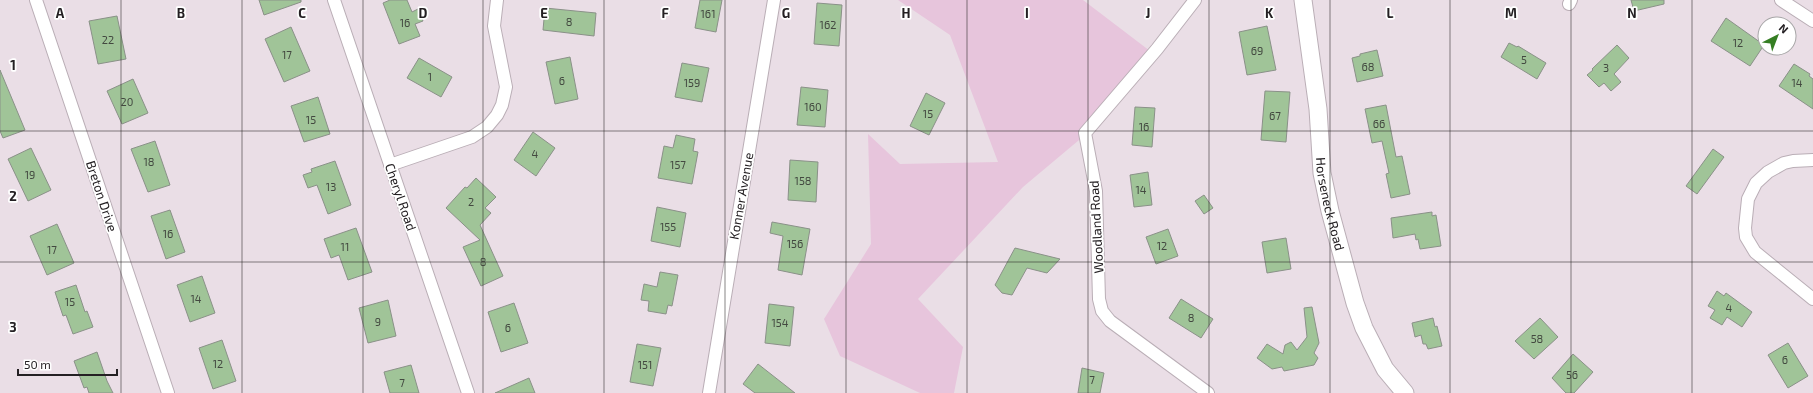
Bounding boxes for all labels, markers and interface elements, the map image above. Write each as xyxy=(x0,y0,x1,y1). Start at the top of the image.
text: A xyxy=(56,5,65,21)
text: B xyxy=(177,5,185,21)
text: C xyxy=(298,5,306,21)
text: D xyxy=(419,5,428,21)
text: E xyxy=(540,5,548,21)
text: F xyxy=(661,5,669,21)
text: G xyxy=(782,5,790,21)
text: H xyxy=(902,5,911,21)
text: I xyxy=(1025,5,1029,21)
text: J xyxy=(1146,5,1150,21)
text: K xyxy=(1265,5,1274,21)
text: L xyxy=(1387,5,1394,21)
text: M xyxy=(1505,5,1517,21)
text: N xyxy=(1627,5,1637,21)
house number: 161 xyxy=(700,7,716,20)
house number: 8 xyxy=(566,15,572,28)
house number: 16 xyxy=(400,16,410,29)
north arrow xyxy=(1757,16,1797,56)
house number: 162 xyxy=(820,18,836,31)
text: N xyxy=(1777,21,1791,36)
house number: 22 xyxy=(102,33,114,46)
house number: 12 xyxy=(1733,36,1743,49)
house number: 69 xyxy=(1251,44,1263,57)
house number: 17 xyxy=(282,48,292,61)
house number: 5 xyxy=(1521,53,1527,66)
text: 1 xyxy=(10,57,16,73)
house number: 68 xyxy=(1362,60,1374,73)
house number: 3 xyxy=(1603,61,1609,74)
house number: 1 xyxy=(428,70,432,83)
house number: 6 xyxy=(559,74,565,87)
house number: 159 xyxy=(684,76,700,89)
house number: 14 xyxy=(1791,76,1803,89)
house number: 20 xyxy=(121,95,133,108)
house number: 160 xyxy=(804,100,822,113)
house number: 15 xyxy=(923,107,933,120)
house number: 67 xyxy=(1269,109,1281,122)
house number: 15 xyxy=(306,113,316,126)
house number: 66 xyxy=(1373,117,1385,130)
house number: 16 xyxy=(1139,120,1149,133)
house number: 4 xyxy=(532,147,539,160)
street label: Konner Avenue xyxy=(725,151,757,241)
house number: 18 xyxy=(143,155,155,168)
street label: Horseneck Road xyxy=(1313,157,1348,252)
street label: Breton Drive xyxy=(83,158,121,234)
house number: 157 xyxy=(670,158,686,171)
street label: Cheryl Road xyxy=(382,161,420,233)
house number: 19 xyxy=(25,168,35,181)
house number: 158 xyxy=(795,174,811,187)
house number: 13 xyxy=(326,180,336,193)
street label: Woodland Road xyxy=(1086,180,1106,274)
house number: 14 xyxy=(1135,183,1147,196)
text: 2 xyxy=(9,188,17,204)
house number: 2 xyxy=(468,195,474,208)
house number: 155 xyxy=(660,220,676,233)
house number: 16 xyxy=(163,227,173,240)
house number: 156 xyxy=(787,237,803,250)
house number: 12 xyxy=(1157,239,1167,252)
house number: 11 xyxy=(341,240,349,253)
house number: 17 xyxy=(47,243,57,256)
house number: 8 xyxy=(480,255,486,268)
house number: 14 xyxy=(190,292,202,305)
house number: 15 xyxy=(65,295,75,308)
house number: 4 xyxy=(1726,301,1733,314)
house number: 8 xyxy=(1188,311,1194,324)
house number: 9 xyxy=(375,315,381,328)
house number: 154 xyxy=(771,316,789,329)
text: 3 xyxy=(9,319,17,335)
house number: 6 xyxy=(505,321,511,334)
house number: 58 xyxy=(1531,332,1543,345)
scale bar xyxy=(18,351,117,377)
house number: 6 xyxy=(1782,353,1788,366)
text: 50 m xyxy=(24,357,51,371)
house number: 12 xyxy=(213,357,223,370)
house number: 151 xyxy=(638,358,652,371)
house number: 56 xyxy=(1566,368,1578,381)
house number: 7 xyxy=(1089,373,1095,386)
house number: 7 xyxy=(399,376,405,389)

